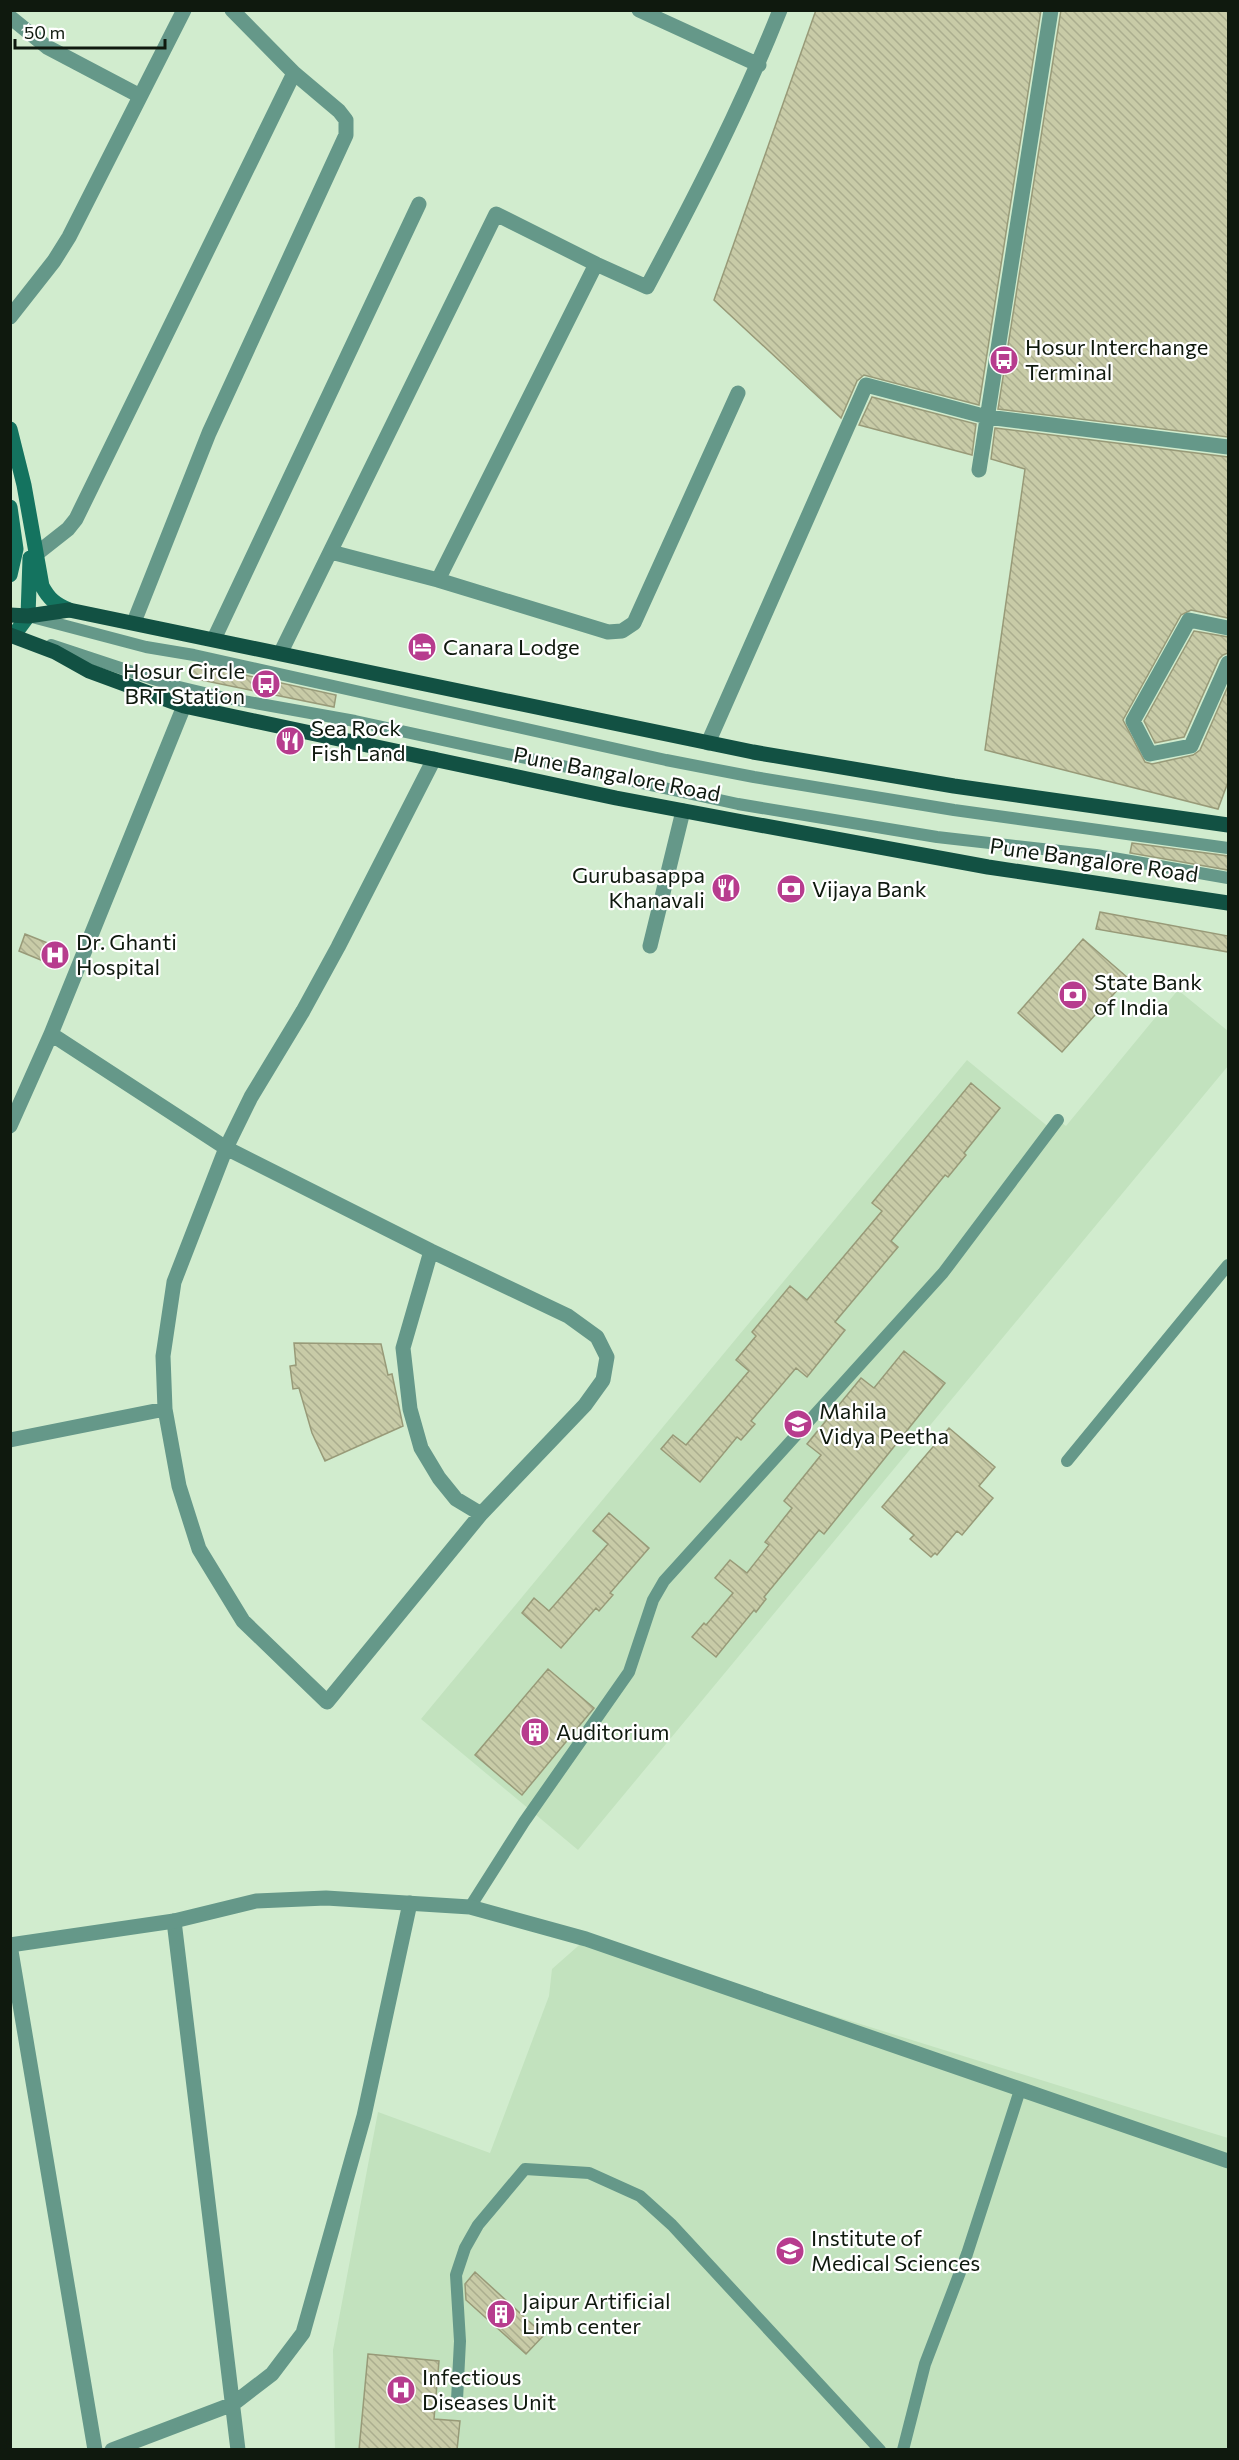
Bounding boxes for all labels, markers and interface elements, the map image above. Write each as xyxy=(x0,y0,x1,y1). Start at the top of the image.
scale bar xyxy=(15,12,165,50)
text: 50 m xyxy=(24,21,65,43)
place label: Hosur Interchange Terminal xyxy=(1025,333,1208,385)
bus stop icon: Hosur Interchange Terminal xyxy=(988,344,1020,376)
hotel icon: Canara Lodge xyxy=(406,631,438,663)
place label: Canara Lodge xyxy=(443,633,580,660)
place label: Hosur Circle BRT Station xyxy=(123,657,245,709)
bus stop icon: Hosur Circle BRT Station xyxy=(250,668,282,700)
place label: Sea Rock Fish Land xyxy=(311,714,406,766)
restaurant icon: Sea Rock Fish Land xyxy=(274,725,306,757)
street label: Pune Bangalore Road xyxy=(511,740,723,807)
street label: Pune Bangalore Road xyxy=(988,831,1200,888)
place label: Gurubasappa Khanavali xyxy=(572,861,705,913)
restaurant icon: Gurubasappa Khanavali xyxy=(710,872,742,904)
bank icon: Vijaya Bank xyxy=(775,873,807,905)
place label: Vijaya Bank xyxy=(812,875,927,902)
place label: Dr. Ghanti Hospital xyxy=(76,928,177,980)
hospital icon: Dr. Ghanti Hospital xyxy=(39,939,71,971)
place label: State Bank of India xyxy=(1094,968,1202,1020)
bank icon: State Bank of India xyxy=(1057,979,1089,1011)
place label: Mahila Vidya Peetha xyxy=(819,1397,949,1449)
school or university icon: Mahila Vidya Peetha xyxy=(782,1408,814,1440)
building icon: Auditorium xyxy=(519,1716,551,1748)
place label: Auditorium xyxy=(556,1718,670,1745)
place label: Institute of Medical Sciences xyxy=(811,2224,980,2276)
school or university icon: Institute of Medical Sciences xyxy=(774,2235,806,2267)
place label: Jaipur Artificial Limb center xyxy=(522,2287,670,2339)
building icon: Jaipur Artificial Limb center xyxy=(485,2298,517,2330)
place label: Infectious Diseases Unit xyxy=(422,2363,556,2415)
hospital icon: Infectious Diseases Unit xyxy=(385,2374,417,2406)

